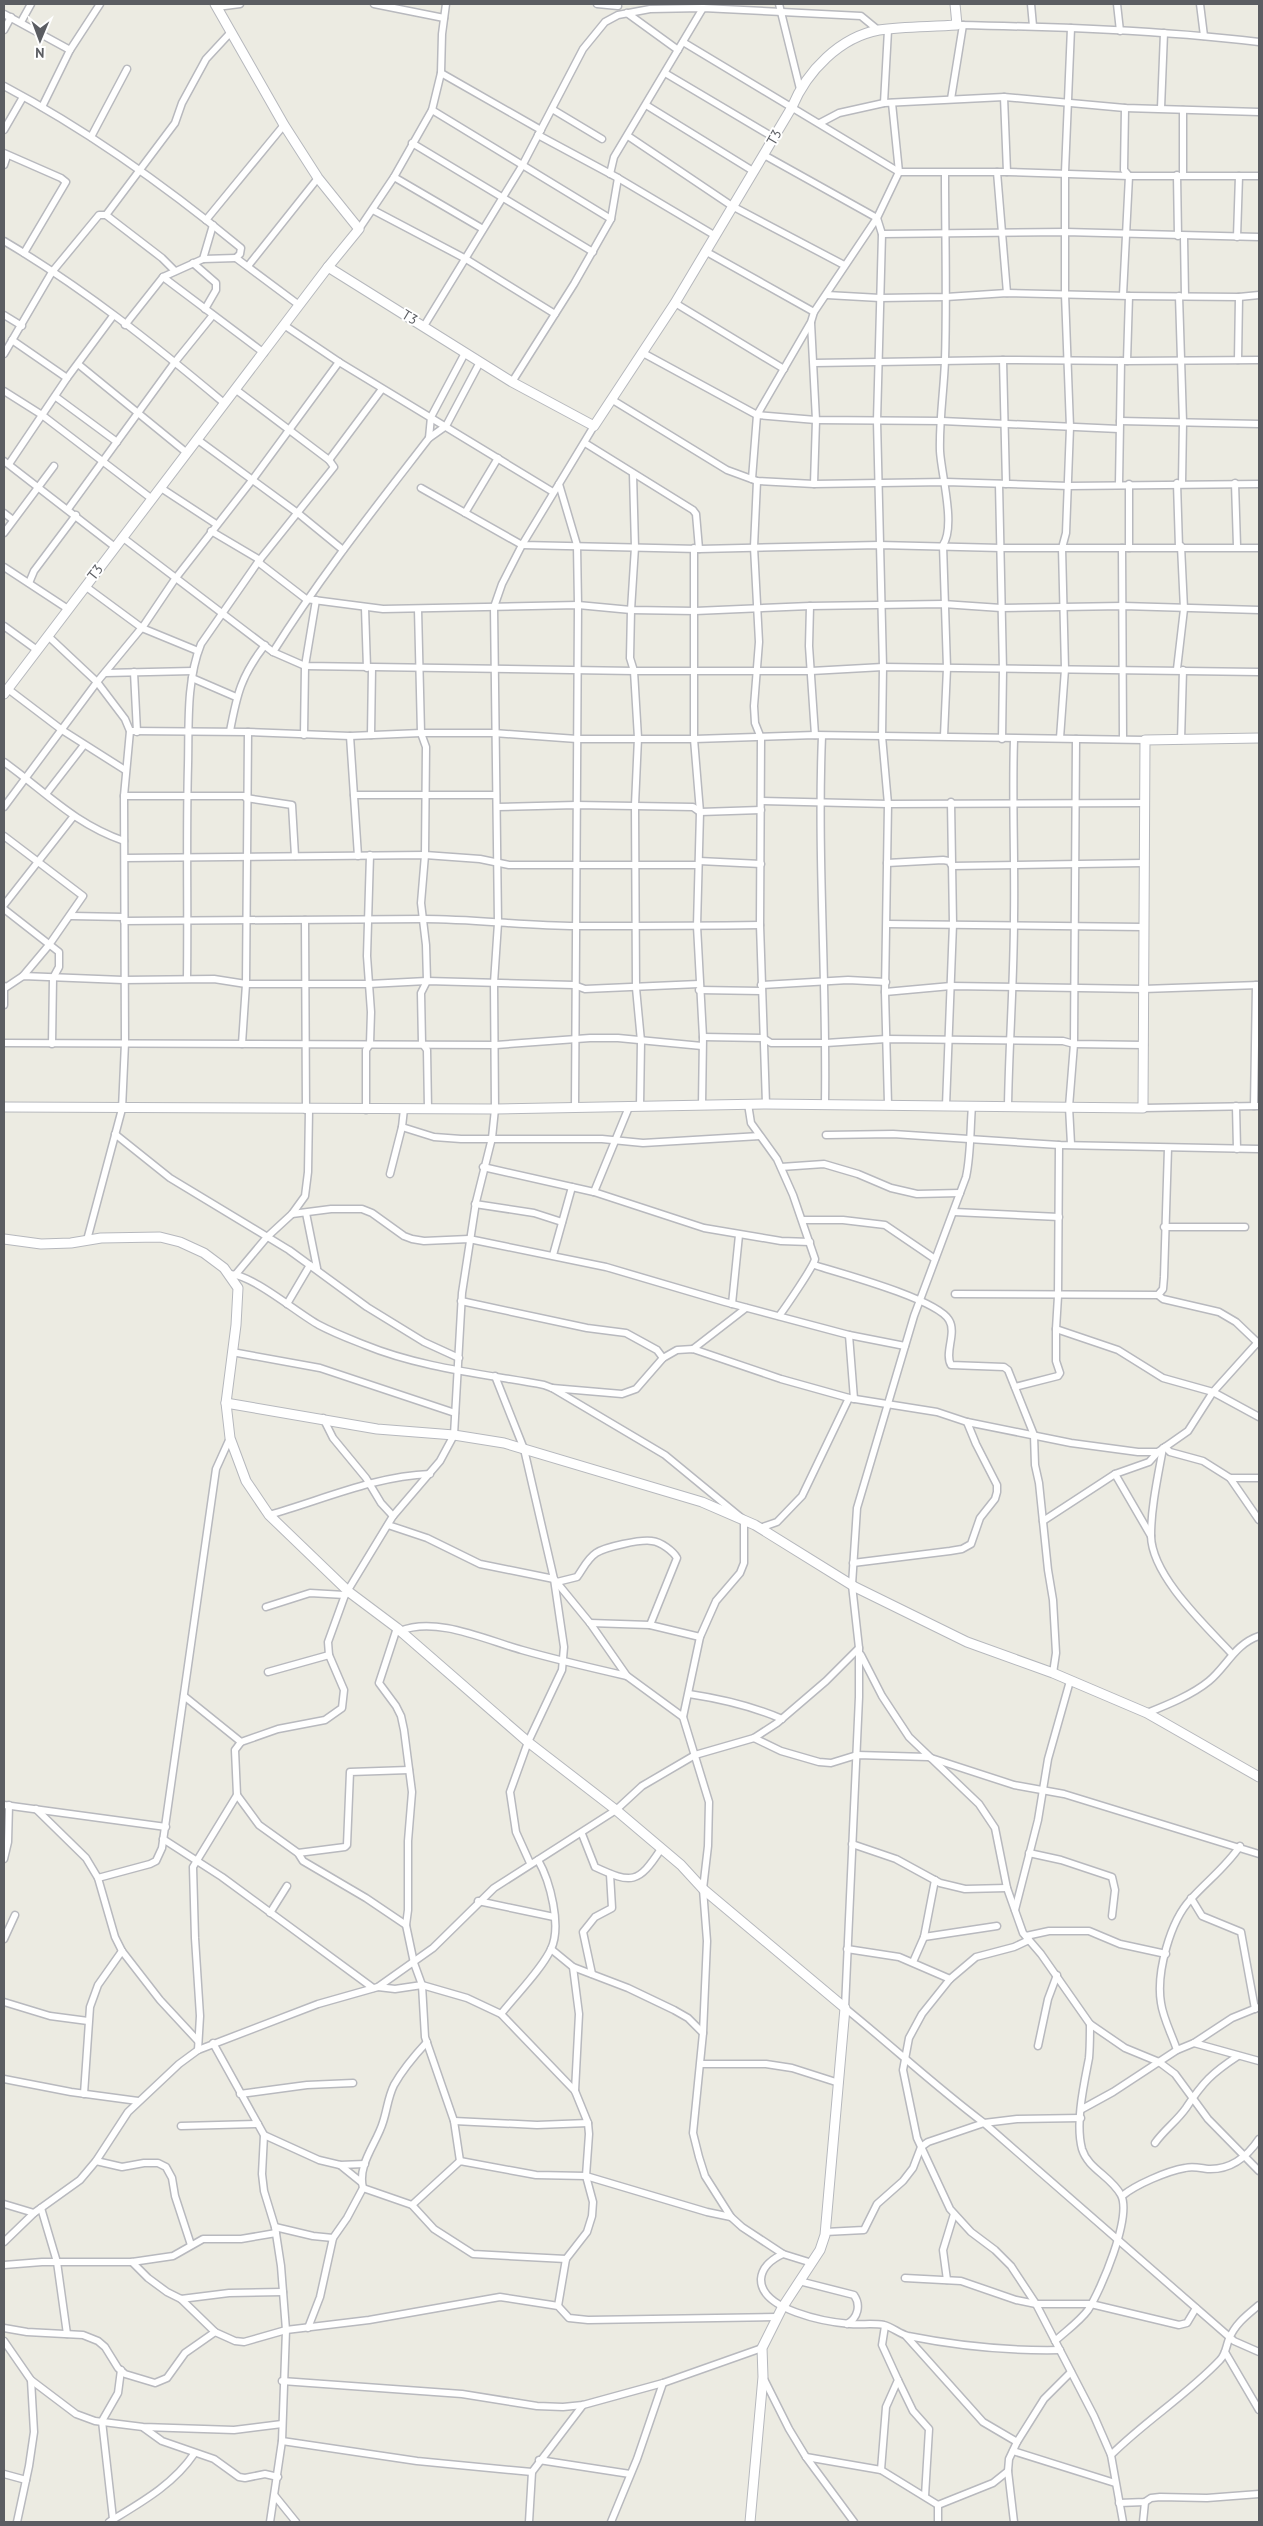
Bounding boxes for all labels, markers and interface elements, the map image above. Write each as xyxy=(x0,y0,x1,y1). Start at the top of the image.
north arrow xyxy=(15,15,65,65)
text: N xyxy=(35,44,45,62)
street label: T3 xyxy=(762,126,786,148)
street label: T3 xyxy=(399,305,421,329)
street label: T3 xyxy=(83,560,107,584)

